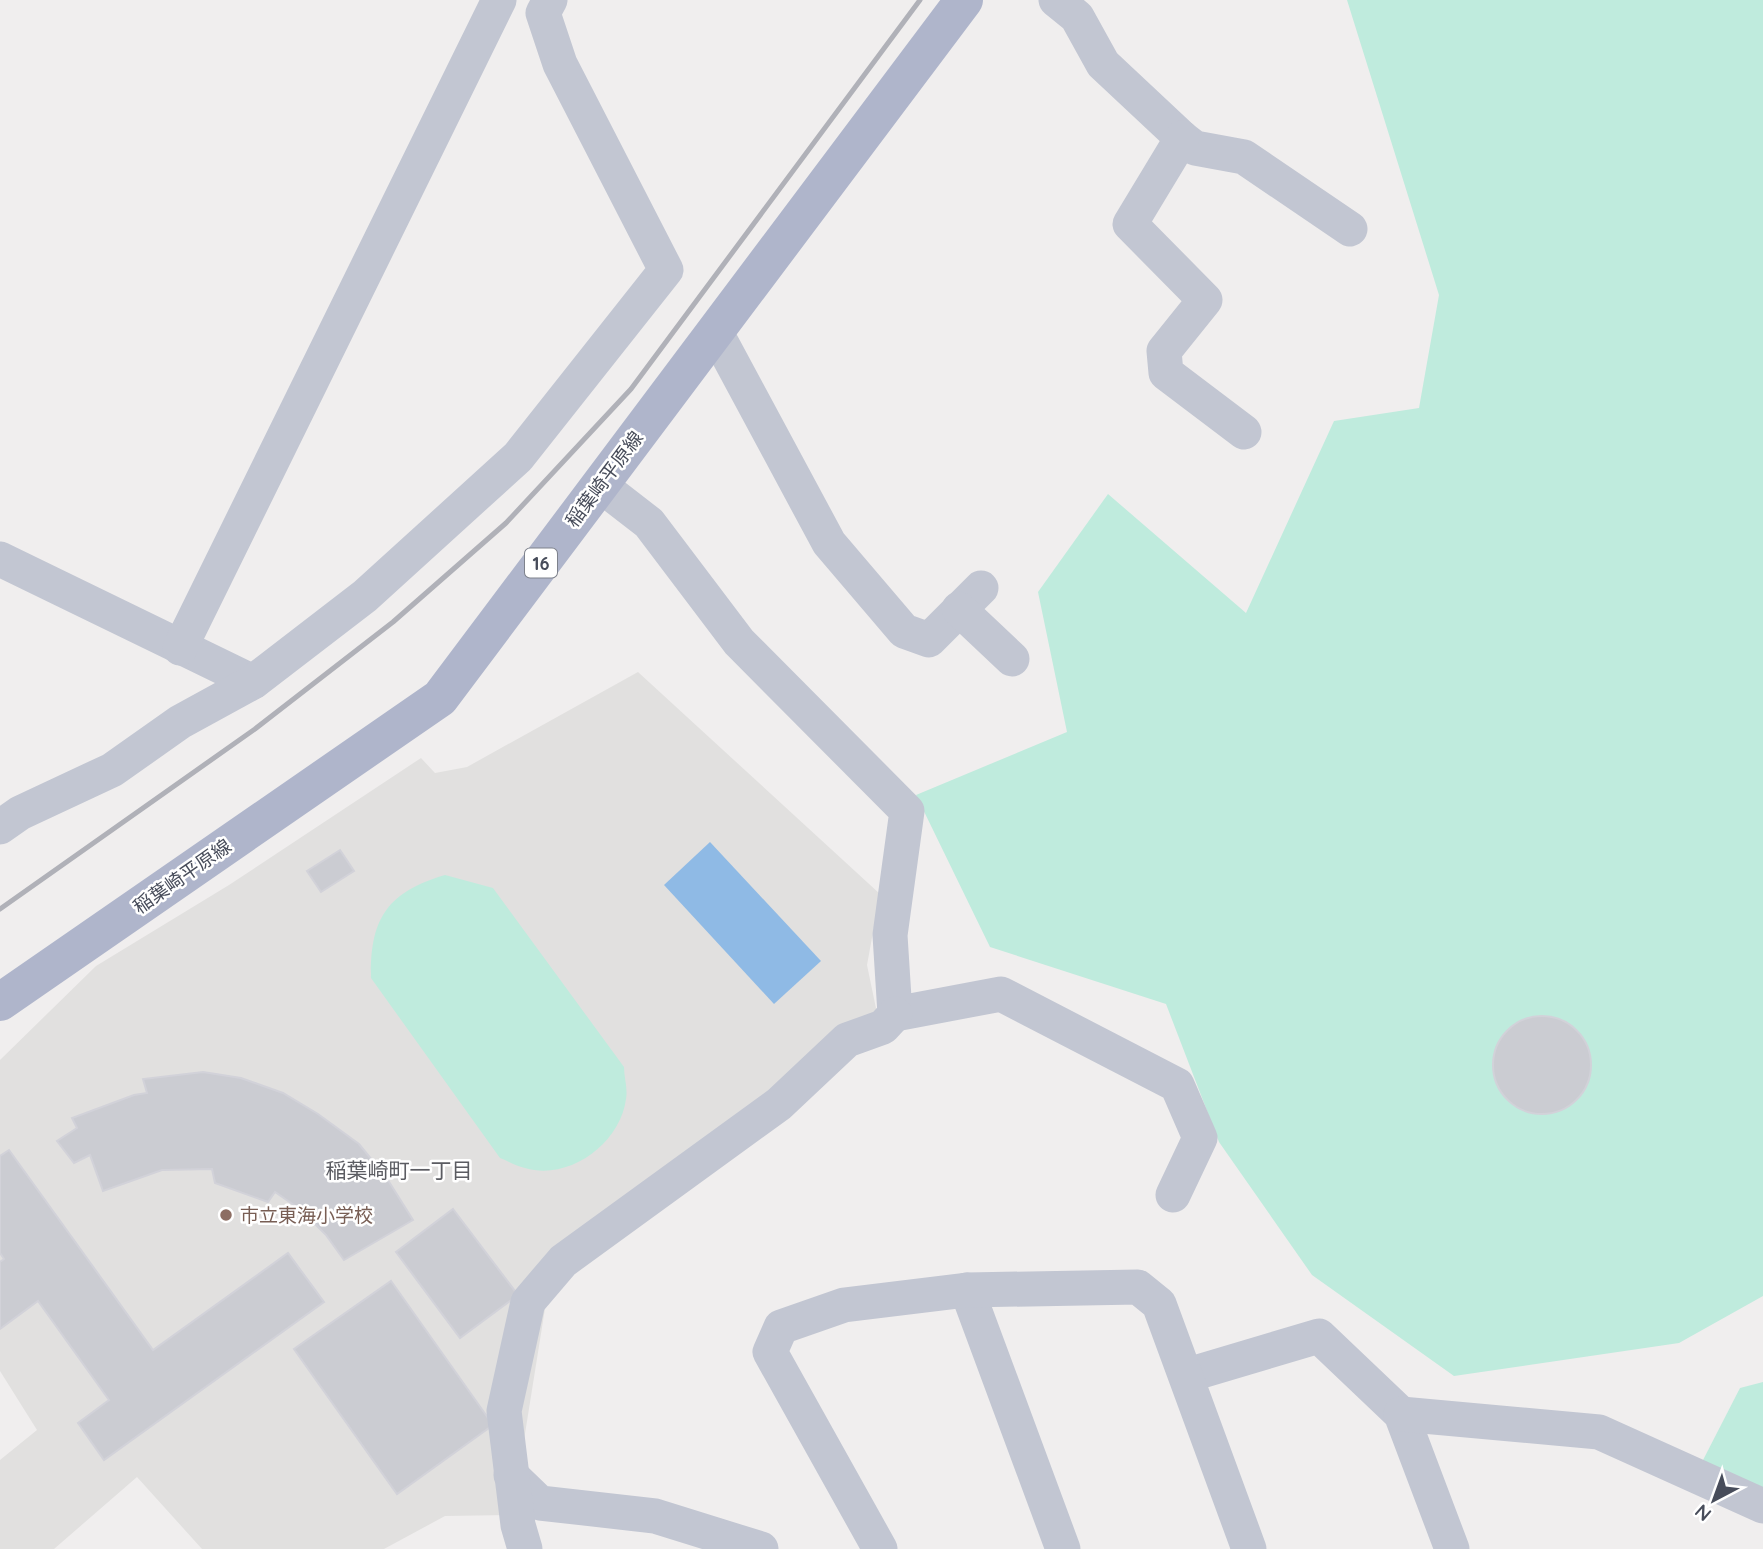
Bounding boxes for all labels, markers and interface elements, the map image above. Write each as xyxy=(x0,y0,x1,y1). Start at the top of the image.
street label: 稲葉崎平原線 xyxy=(560,426,648,532)
road number: 16 xyxy=(525,548,557,578)
street label: 稲葉崎平原線 xyxy=(128,833,236,919)
district label: 稲葉崎町一丁目 xyxy=(326,1157,473,1183)
place label: 市立東海小学校 xyxy=(240,1203,373,1227)
marker: 市立東海小学校 xyxy=(218,1207,234,1223)
north arrow xyxy=(1679,1465,1749,1535)
text: N xyxy=(1690,1499,1716,1526)

